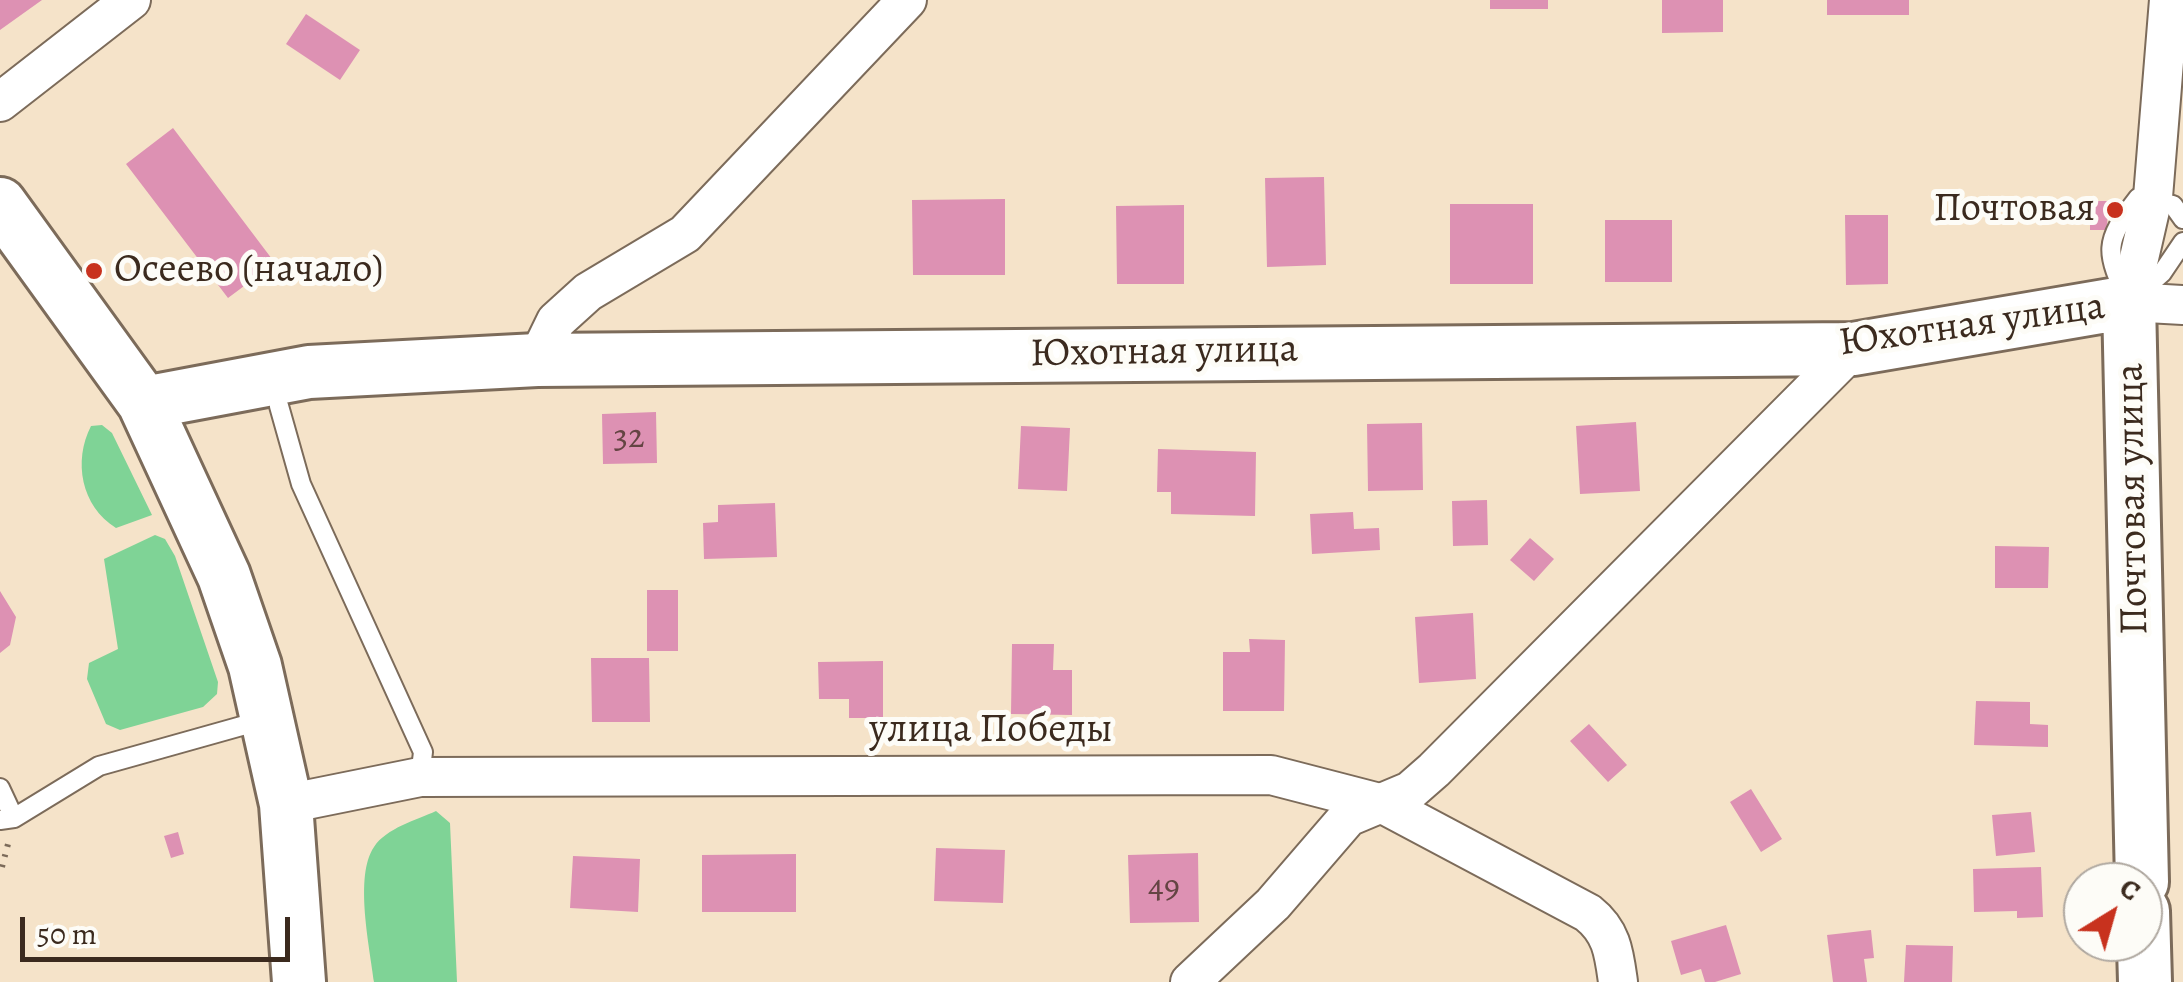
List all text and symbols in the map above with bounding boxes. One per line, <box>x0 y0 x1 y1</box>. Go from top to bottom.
place label: Почтовая <box>1933 186 2095 234</box>
marker: Почтовая <box>2104 199 2126 221</box>
place label: Осеево (начало) <box>114 247 383 295</box>
marker: Осеево (начало) <box>83 260 105 282</box>
street label: Юхотная улица <box>1836 284 2108 368</box>
street label: Юхотная улица <box>1030 327 1298 379</box>
street label: Почтовая улица <box>2108 363 2160 635</box>
house number: 32 <box>613 417 645 459</box>
street label: улица Победы <box>869 707 1113 755</box>
north arrow <box>2063 862 2163 962</box>
house number: 49 <box>1148 867 1180 909</box>
text: С <box>2112 869 2148 910</box>
scale bar <box>25 897 295 959</box>
text: 50 m <box>37 914 97 954</box>

